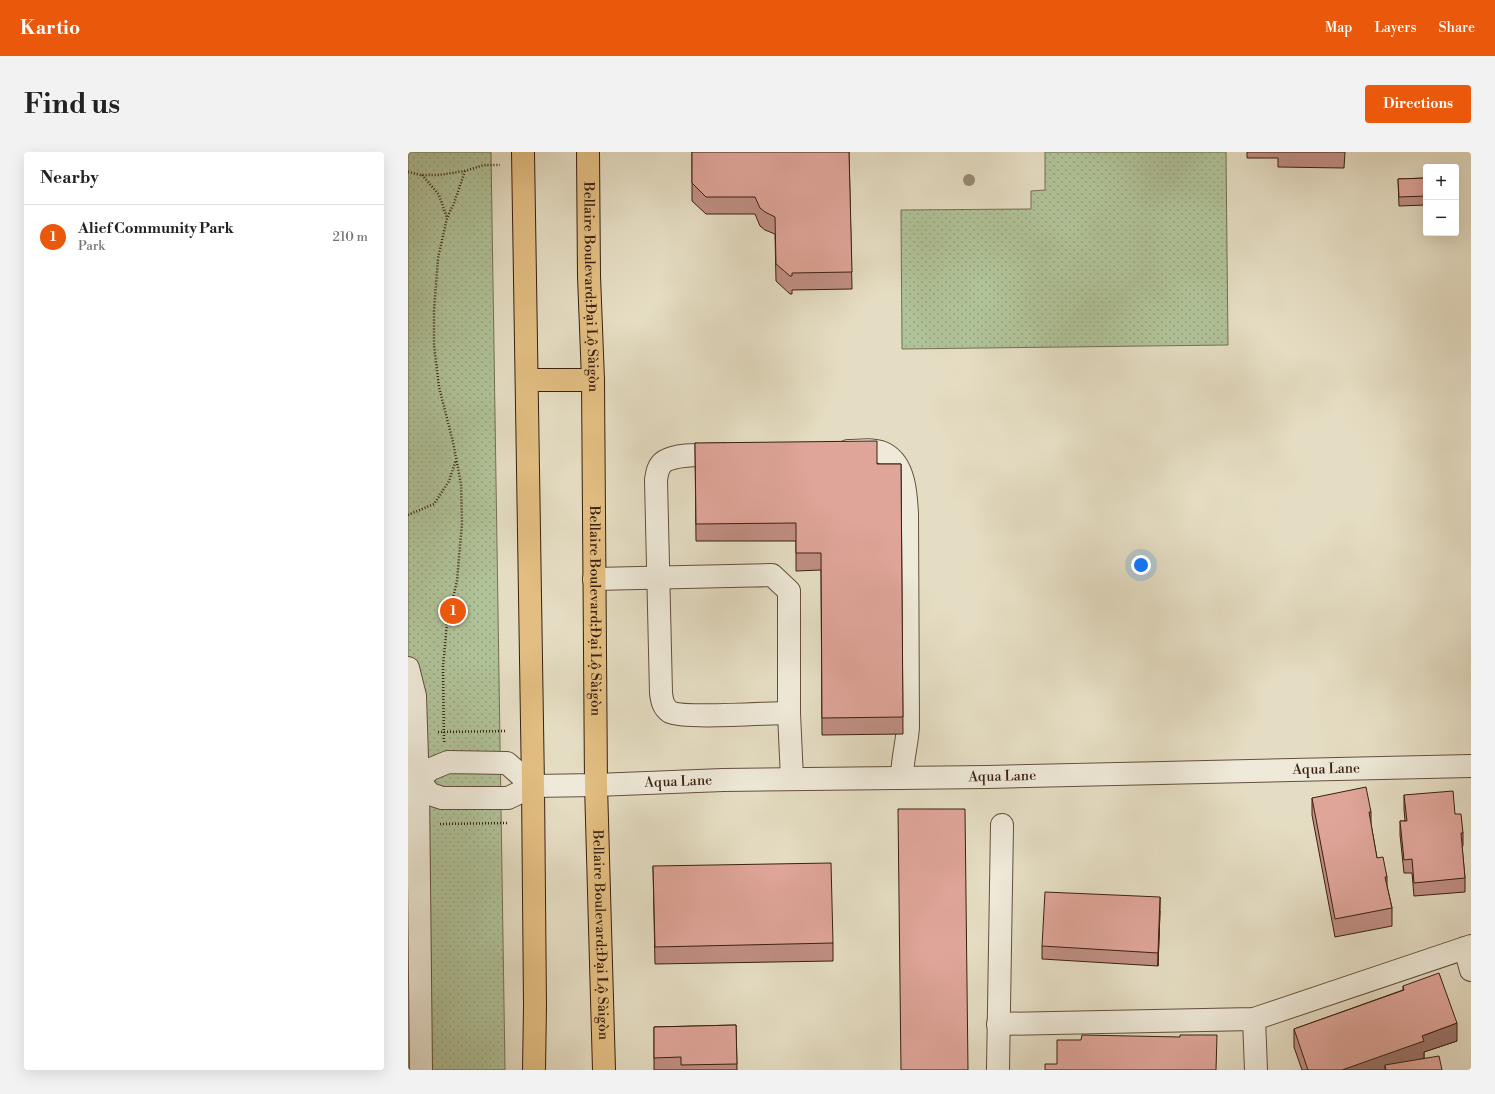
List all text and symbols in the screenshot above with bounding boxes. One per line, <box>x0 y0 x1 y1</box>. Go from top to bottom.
text: Kartio <box>20 16 80 40</box>
text: Map <box>1325 19 1352 37</box>
text: Layers <box>1374 19 1417 37</box>
text: Share <box>1439 19 1475 37</box>
button: Directions <box>1365 85 1471 123</box>
text: Find us <box>24 87 120 122</box>
map controls <box>1423 164 1459 236</box>
button: + <box>1423 164 1459 200</box>
text: Nearby <box>40 167 99 189</box>
street label: Bellaire Boulevard;Đại Lộ Sàigòn <box>579 181 602 393</box>
button: − <box>1423 200 1459 236</box>
text: Alief Community Park <box>78 219 234 238</box>
text: 1 <box>50 229 56 245</box>
text: 210 m <box>333 229 368 245</box>
text: Park <box>78 238 105 254</box>
street label: Bellaire Boulevard;Đại Lộ Sàigòn <box>585 505 604 717</box>
your location <box>1131 555 1151 575</box>
pin: 1 <box>440 596 466 626</box>
street label: Aqua Lane <box>1291 760 1360 779</box>
street label: Aqua Lane <box>967 767 1036 786</box>
street label: Aqua Lane <box>643 771 713 792</box>
street label: Bellaire Boulevard;Đại Lộ Sàigòn <box>588 828 612 1041</box>

